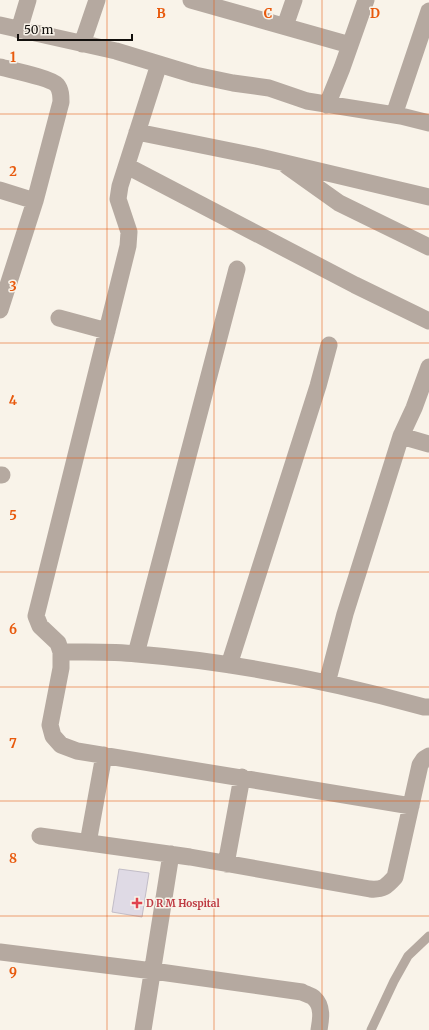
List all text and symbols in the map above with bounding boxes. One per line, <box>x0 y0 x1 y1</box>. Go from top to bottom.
text: B <box>156 5 166 22</box>
text: C <box>264 5 273 22</box>
text: D <box>370 5 380 22</box>
scale bar <box>18 16 132 42</box>
text: 50 m <box>24 22 53 37</box>
text: 1 <box>10 49 16 66</box>
text: 2 <box>9 163 17 180</box>
text: 3 <box>9 278 17 295</box>
text: 4 <box>9 392 18 409</box>
text: 5 <box>9 507 17 524</box>
text: 6 <box>9 621 17 638</box>
text: 7 <box>9 735 17 752</box>
text: 8 <box>9 850 17 867</box>
marker: D R M Hospital <box>131 897 143 909</box>
place label: D R M Hospital <box>146 897 220 910</box>
text: 9 <box>9 964 17 981</box>

